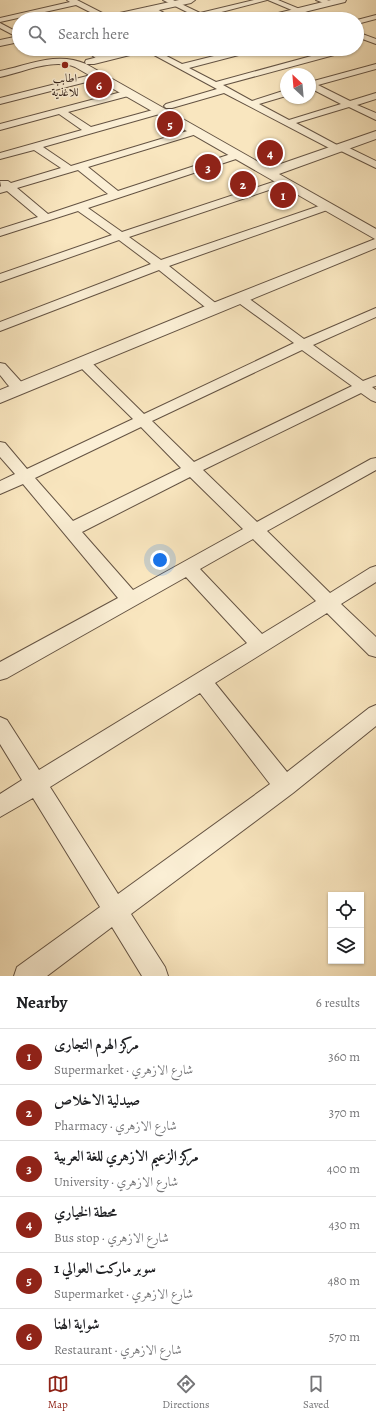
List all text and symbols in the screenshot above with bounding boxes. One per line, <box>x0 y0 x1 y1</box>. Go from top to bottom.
search box <box>12 12 364 56</box>
icon: search <box>26 23 48 45</box>
text: Search here <box>58 24 129 44</box>
marker: اطابب للاغذية <box>60 60 70 70</box>
north arrow <box>280 68 316 104</box>
place label: اطابب للاغذية <box>51 70 79 100</box>
pin: 6 <box>86 70 112 100</box>
pin: 5 <box>157 109 183 139</box>
pin: 4 <box>257 138 283 168</box>
pin: 3 <box>195 152 221 182</box>
pin: 2 <box>230 169 256 199</box>
pin: 1 <box>270 180 296 210</box>
your location <box>150 550 170 570</box>
map controls <box>328 892 364 964</box>
button: locate <box>328 892 364 928</box>
button: layers <box>328 928 364 964</box>
text: Nearby <box>16 991 67 1014</box>
text: 6 results <box>316 994 360 1011</box>
text: مركز الهرم التجارى <box>54 1034 139 1054</box>
text: 1 <box>27 1048 31 1065</box>
text: 360 m <box>328 1048 360 1065</box>
text: Supermarket · شارع الازهري <box>54 1061 193 1078</box>
text: صيدلية الاخلاص <box>54 1090 140 1110</box>
text: 2 <box>26 1104 32 1121</box>
text: 370 m <box>329 1104 360 1121</box>
text: Pharmacy · شارع الازهري <box>54 1117 177 1134</box>
text: مركز الزعيم الازهري للغة العربية <box>54 1146 199 1166</box>
text: 3 <box>26 1160 32 1177</box>
text: 400 m <box>327 1160 360 1177</box>
text: University · شارع الازهري <box>54 1173 178 1190</box>
text: محطة الخياري <box>54 1202 117 1222</box>
text: 4 <box>26 1216 32 1233</box>
text: 430 m <box>328 1216 360 1233</box>
text: Bus stop · شارع الازهري <box>54 1229 169 1246</box>
text: سوبر ماركت العوالي 1 <box>54 1258 156 1278</box>
text: 5 <box>26 1272 32 1289</box>
text: 480 m <box>327 1272 360 1289</box>
text: Supermarket · شارع الازهري <box>54 1285 193 1302</box>
text: شواية الهنا <box>54 1314 99 1334</box>
text: 6 <box>26 1328 32 1345</box>
text: 570 m <box>329 1328 360 1345</box>
text: Restaurant · شارع الازهري <box>54 1341 182 1358</box>
tab: Map <box>47 1373 69 1412</box>
tab: Directions <box>162 1373 210 1412</box>
tab: Saved <box>303 1373 329 1412</box>

